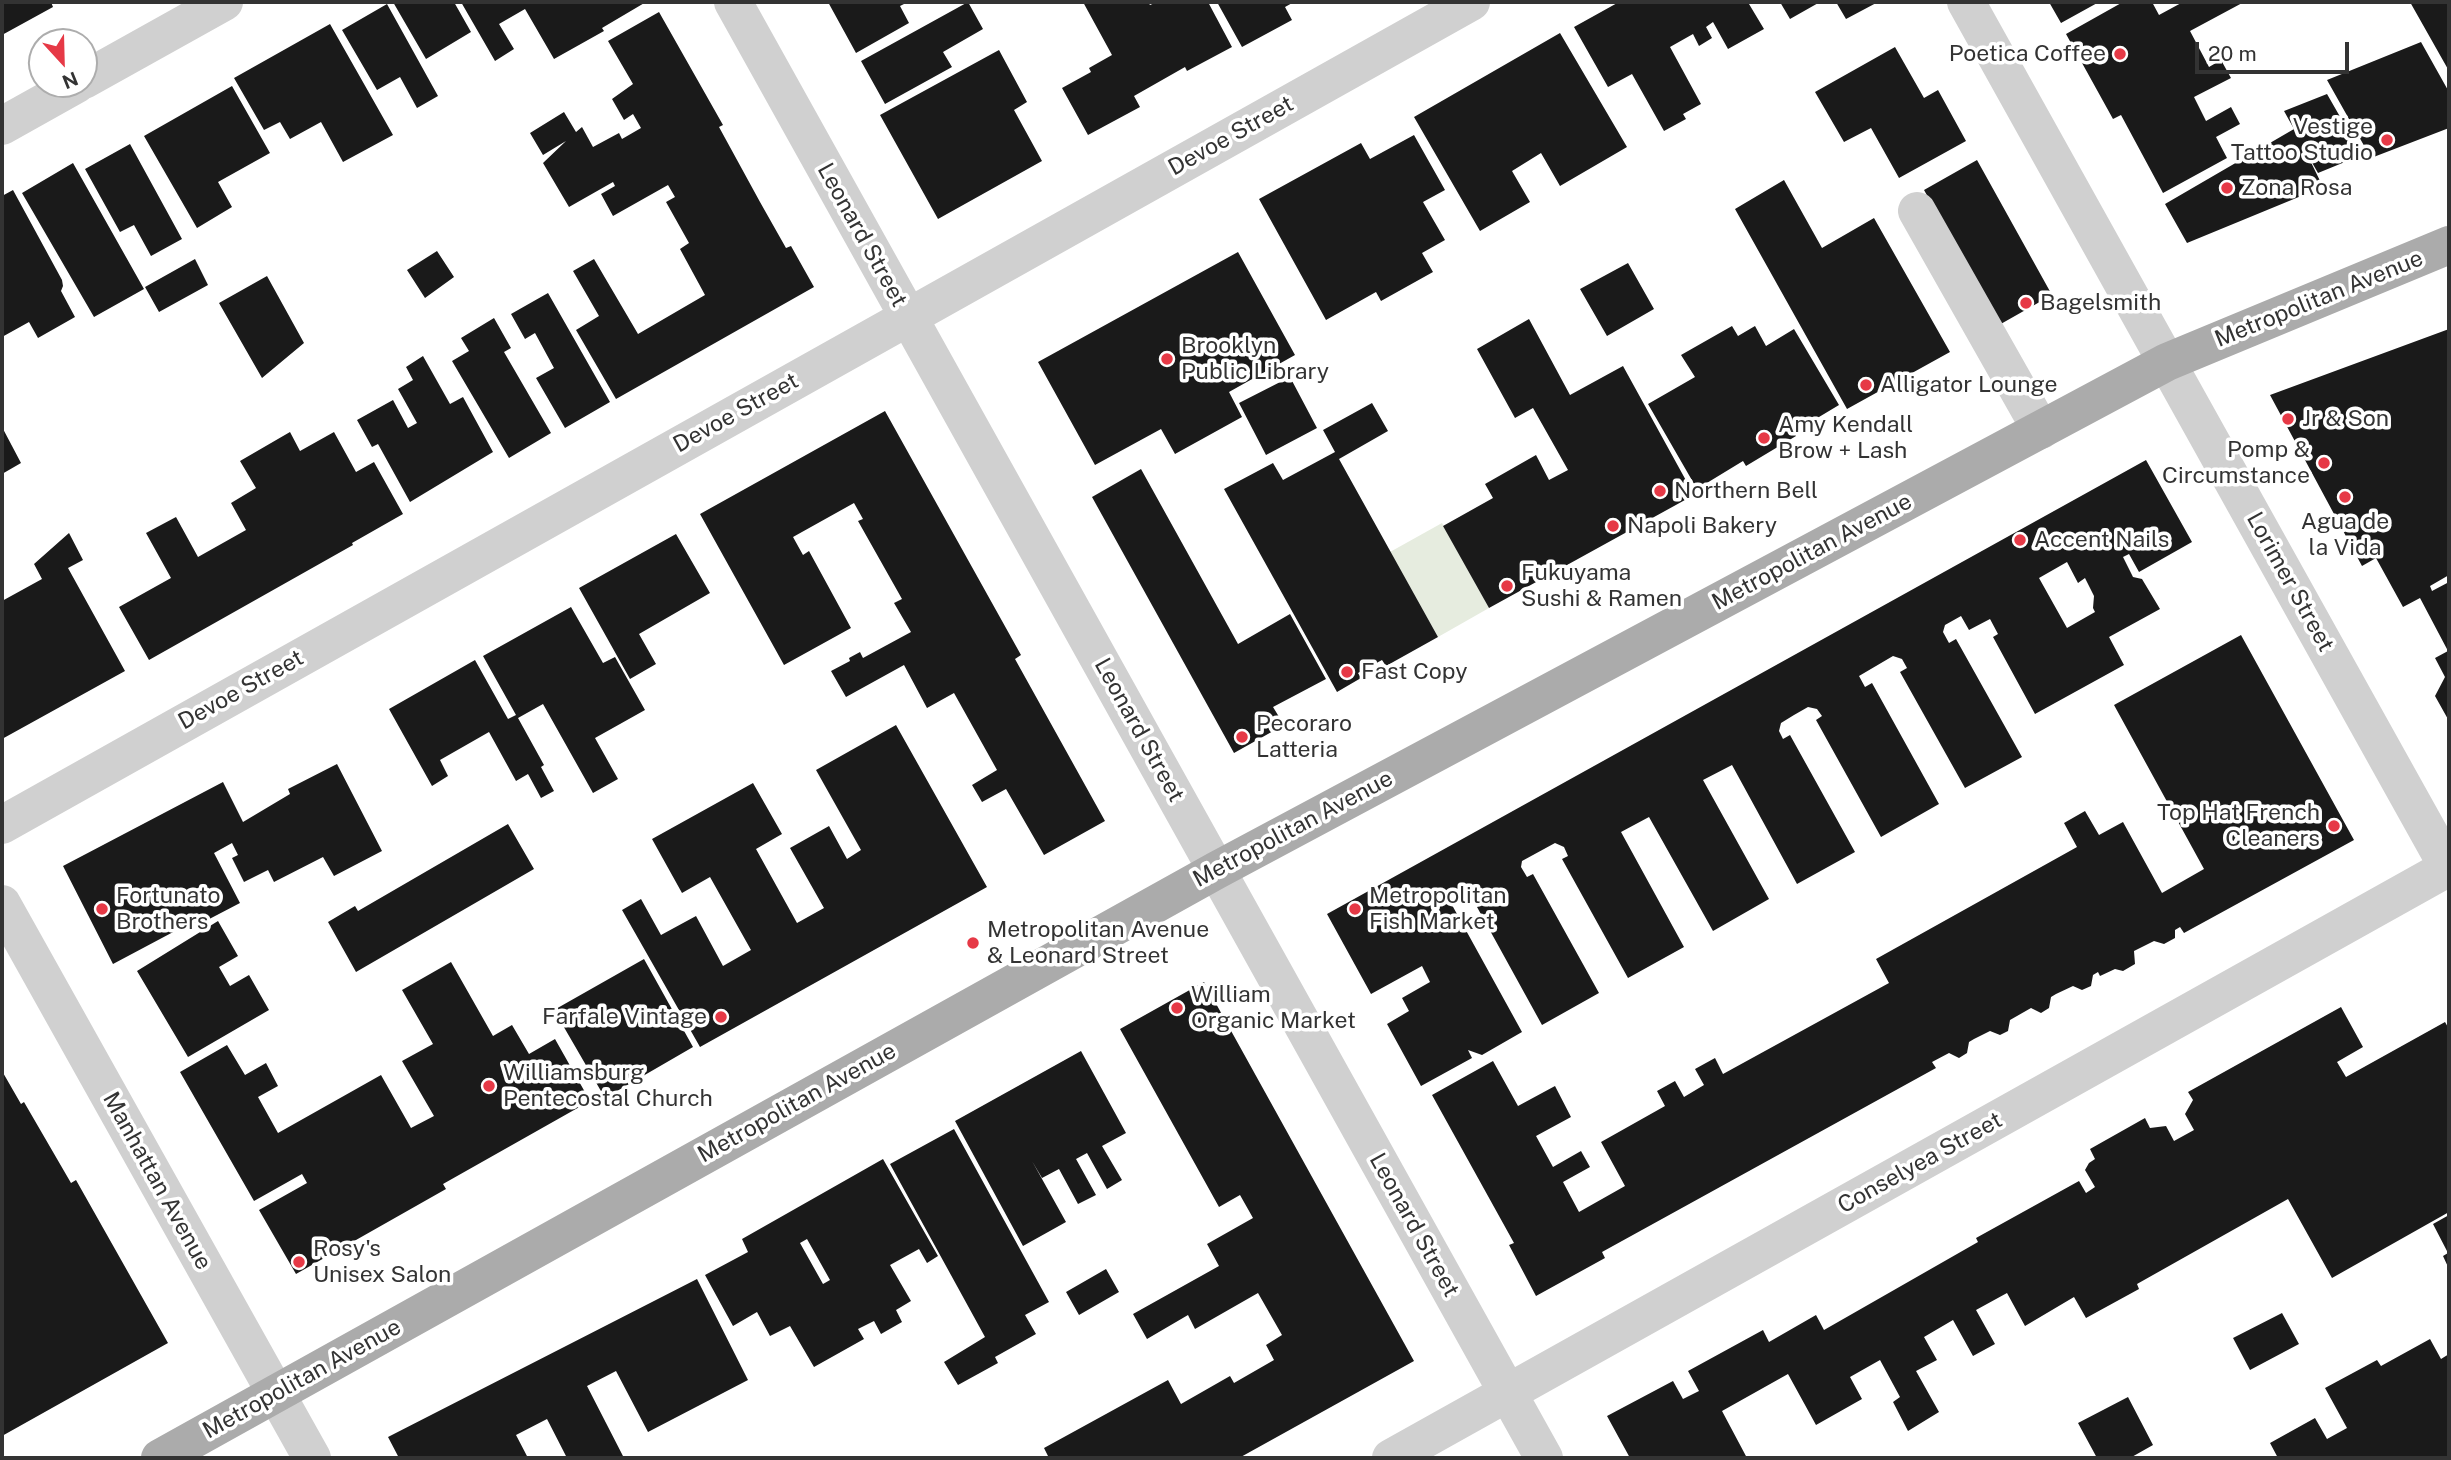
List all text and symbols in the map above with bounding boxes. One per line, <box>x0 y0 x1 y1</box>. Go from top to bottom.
north arrow <box>28 28 98 98</box>
scale bar <box>2199 28 2353 72</box>
place label: Poetica Coffee <box>1949 40 2106 68</box>
text: 20 m <box>2208 41 2257 66</box>
marker: Poetica Coffee <box>2112 46 2128 62</box>
text: N <box>59 68 81 94</box>
street label: Devoe Street <box>1164 90 1298 182</box>
place label: Vestige Tattoo Studio <box>2231 113 2373 167</box>
marker: Vestige Tattoo Studio <box>2379 132 2395 148</box>
street label: Leonard Street <box>811 158 913 312</box>
place label: Zona Rosa <box>2241 174 2352 202</box>
marker: Zona Rosa <box>2219 180 2235 196</box>
street label: Metropolitan Avenue <box>2211 245 2427 353</box>
place label: Bagelsmith <box>2040 289 2161 317</box>
marker: Bagelsmith <box>2018 295 2034 311</box>
place label: Brooklyn Public Library <box>1181 332 1329 386</box>
marker: Brooklyn Public Library <box>1159 351 1175 367</box>
street label: Devoe Street <box>669 367 803 459</box>
place label: Alligator Lounge <box>1880 371 2057 399</box>
marker: Alligator Lounge <box>1858 377 1874 393</box>
place label: Jr & Son <box>2302 405 2389 433</box>
place label: Amy Kendall Brow + Lash <box>1778 411 1913 465</box>
marker: Jr & Son <box>2280 411 2296 427</box>
marker: Amy Kendall Brow + Lash <box>1756 430 1772 446</box>
place label: Pomp & Circumstance <box>2162 436 2310 490</box>
marker: Pomp & Circumstance <box>2316 455 2332 471</box>
place label: Northern Bell <box>1674 477 1818 505</box>
marker: Northern Bell <box>1652 483 1668 499</box>
street label: Metropolitan Avenue <box>1707 488 1917 616</box>
marker: Agua de la Vida <box>2337 489 2353 505</box>
street label: Lorimer Street <box>2240 507 2340 657</box>
place label: Agua de la Vida <box>2301 508 2389 562</box>
place label: Napoli Bakery <box>1627 512 1777 540</box>
marker: Napoli Bakery <box>1605 518 1621 534</box>
place label: Accent Nails <box>2034 526 2169 554</box>
marker: Accent Nails <box>2012 532 2028 548</box>
place label: Fukuyama Sushi & Ramen <box>1521 559 1682 613</box>
marker: Fukuyama Sushi & Ramen <box>1499 578 1515 594</box>
street label: Devoe Street <box>174 644 308 736</box>
street label: Leonard Street <box>1088 653 1190 807</box>
place label: Fast Copy <box>1361 658 1468 686</box>
marker: Fast Copy <box>1339 664 1355 680</box>
place label: Pecoraro Latteria <box>1256 710 1352 764</box>
marker: Pecoraro Latteria <box>1234 729 1250 745</box>
street label: Metropolitan Avenue <box>1188 765 1398 893</box>
place label: Top Hat French Cleaners <box>2157 799 2320 853</box>
marker: Top Hat French Cleaners <box>2326 818 2342 834</box>
place label: Fortunato Brothers <box>116 882 220 936</box>
place label: Metropolitan Fish Market <box>1369 882 1507 936</box>
marker: Fortunato Brothers <box>94 901 110 917</box>
marker: Metropolitan Fish Market <box>1347 901 1363 917</box>
place label: Metropolitan Avenue & Leonard Street <box>987 916 1209 970</box>
marker: Metropolitan Avenue & Leonard Street <box>965 935 981 951</box>
place label: William Organic Market <box>1191 981 1356 1035</box>
marker: William Organic Market <box>1169 1000 1185 1016</box>
place label: Farfale Vintage <box>542 1003 707 1031</box>
marker: Farfale Vintage <box>713 1009 729 1025</box>
street label: Metropolitan Avenue <box>693 1037 901 1169</box>
place label: Williamsburg Pentecostal Church <box>503 1059 713 1113</box>
marker: Williamsburg Pentecostal Church <box>481 1078 497 1094</box>
street label: Manhattan Avenue <box>97 1087 217 1275</box>
street label: Conselyea Street <box>1833 1106 2007 1220</box>
street label: Leonard Street <box>1363 1148 1465 1302</box>
place label: Rosy's Unisex Salon <box>313 1235 451 1289</box>
marker: Rosy's Unisex Salon <box>291 1254 307 1270</box>
street label: Metropolitan Avenue <box>198 1313 406 1445</box>

